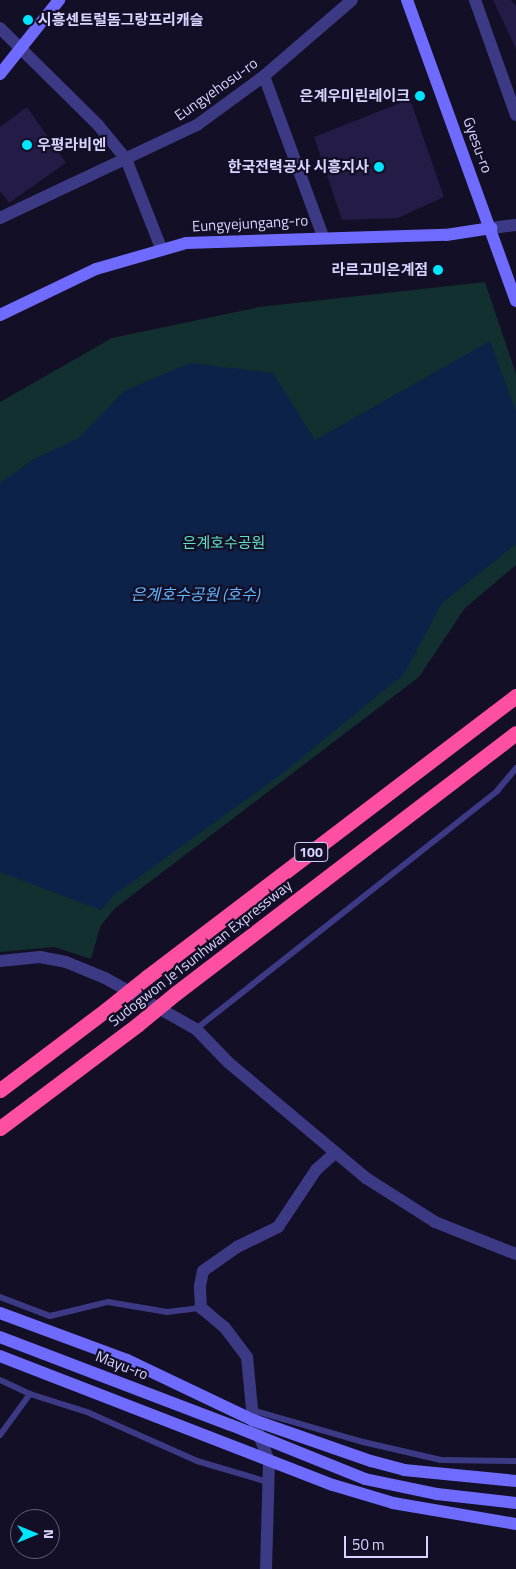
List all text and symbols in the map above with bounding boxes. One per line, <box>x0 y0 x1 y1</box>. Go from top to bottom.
place label: 시흥센트럴돔그랑프리캐슬 <box>38 11 204 29</box>
marker: 시흥센트럴돔그랑프리캐슬 <box>22 14 34 26</box>
street label: Eungyehosu-ro <box>171 54 261 124</box>
place label: 은계우미린레이크 <box>300 87 410 105</box>
marker: 은계우미린레이크 <box>414 90 426 102</box>
street label: Gyesu-ro <box>460 115 496 175</box>
place label: 우평라비엔 <box>37 136 106 154</box>
marker: 우평라비엔 <box>21 139 33 151</box>
place label: 한국전력공사 시흥지사 <box>228 158 369 176</box>
marker: 한국전력공사 시흥지사 <box>373 161 385 173</box>
street label: Eungyejungang-ro <box>191 211 309 235</box>
place label: 라르고미은계점 <box>331 261 428 279</box>
marker: 라르고미은계점 <box>432 264 444 276</box>
park label: 은계호수공원 <box>183 534 265 552</box>
water label: 은계호수공원 (호수) <box>131 584 259 604</box>
road number: 100 <box>294 840 328 864</box>
street label: Sudogwon Je1sunhwan Expressway <box>105 876 295 1030</box>
street label: Mayu-ro <box>93 1347 151 1383</box>
north arrow <box>10 1509 60 1559</box>
scale bar <box>346 1526 430 1558</box>
text: N <box>39 1529 60 1539</box>
text: 50 m <box>352 1533 385 1556</box>

